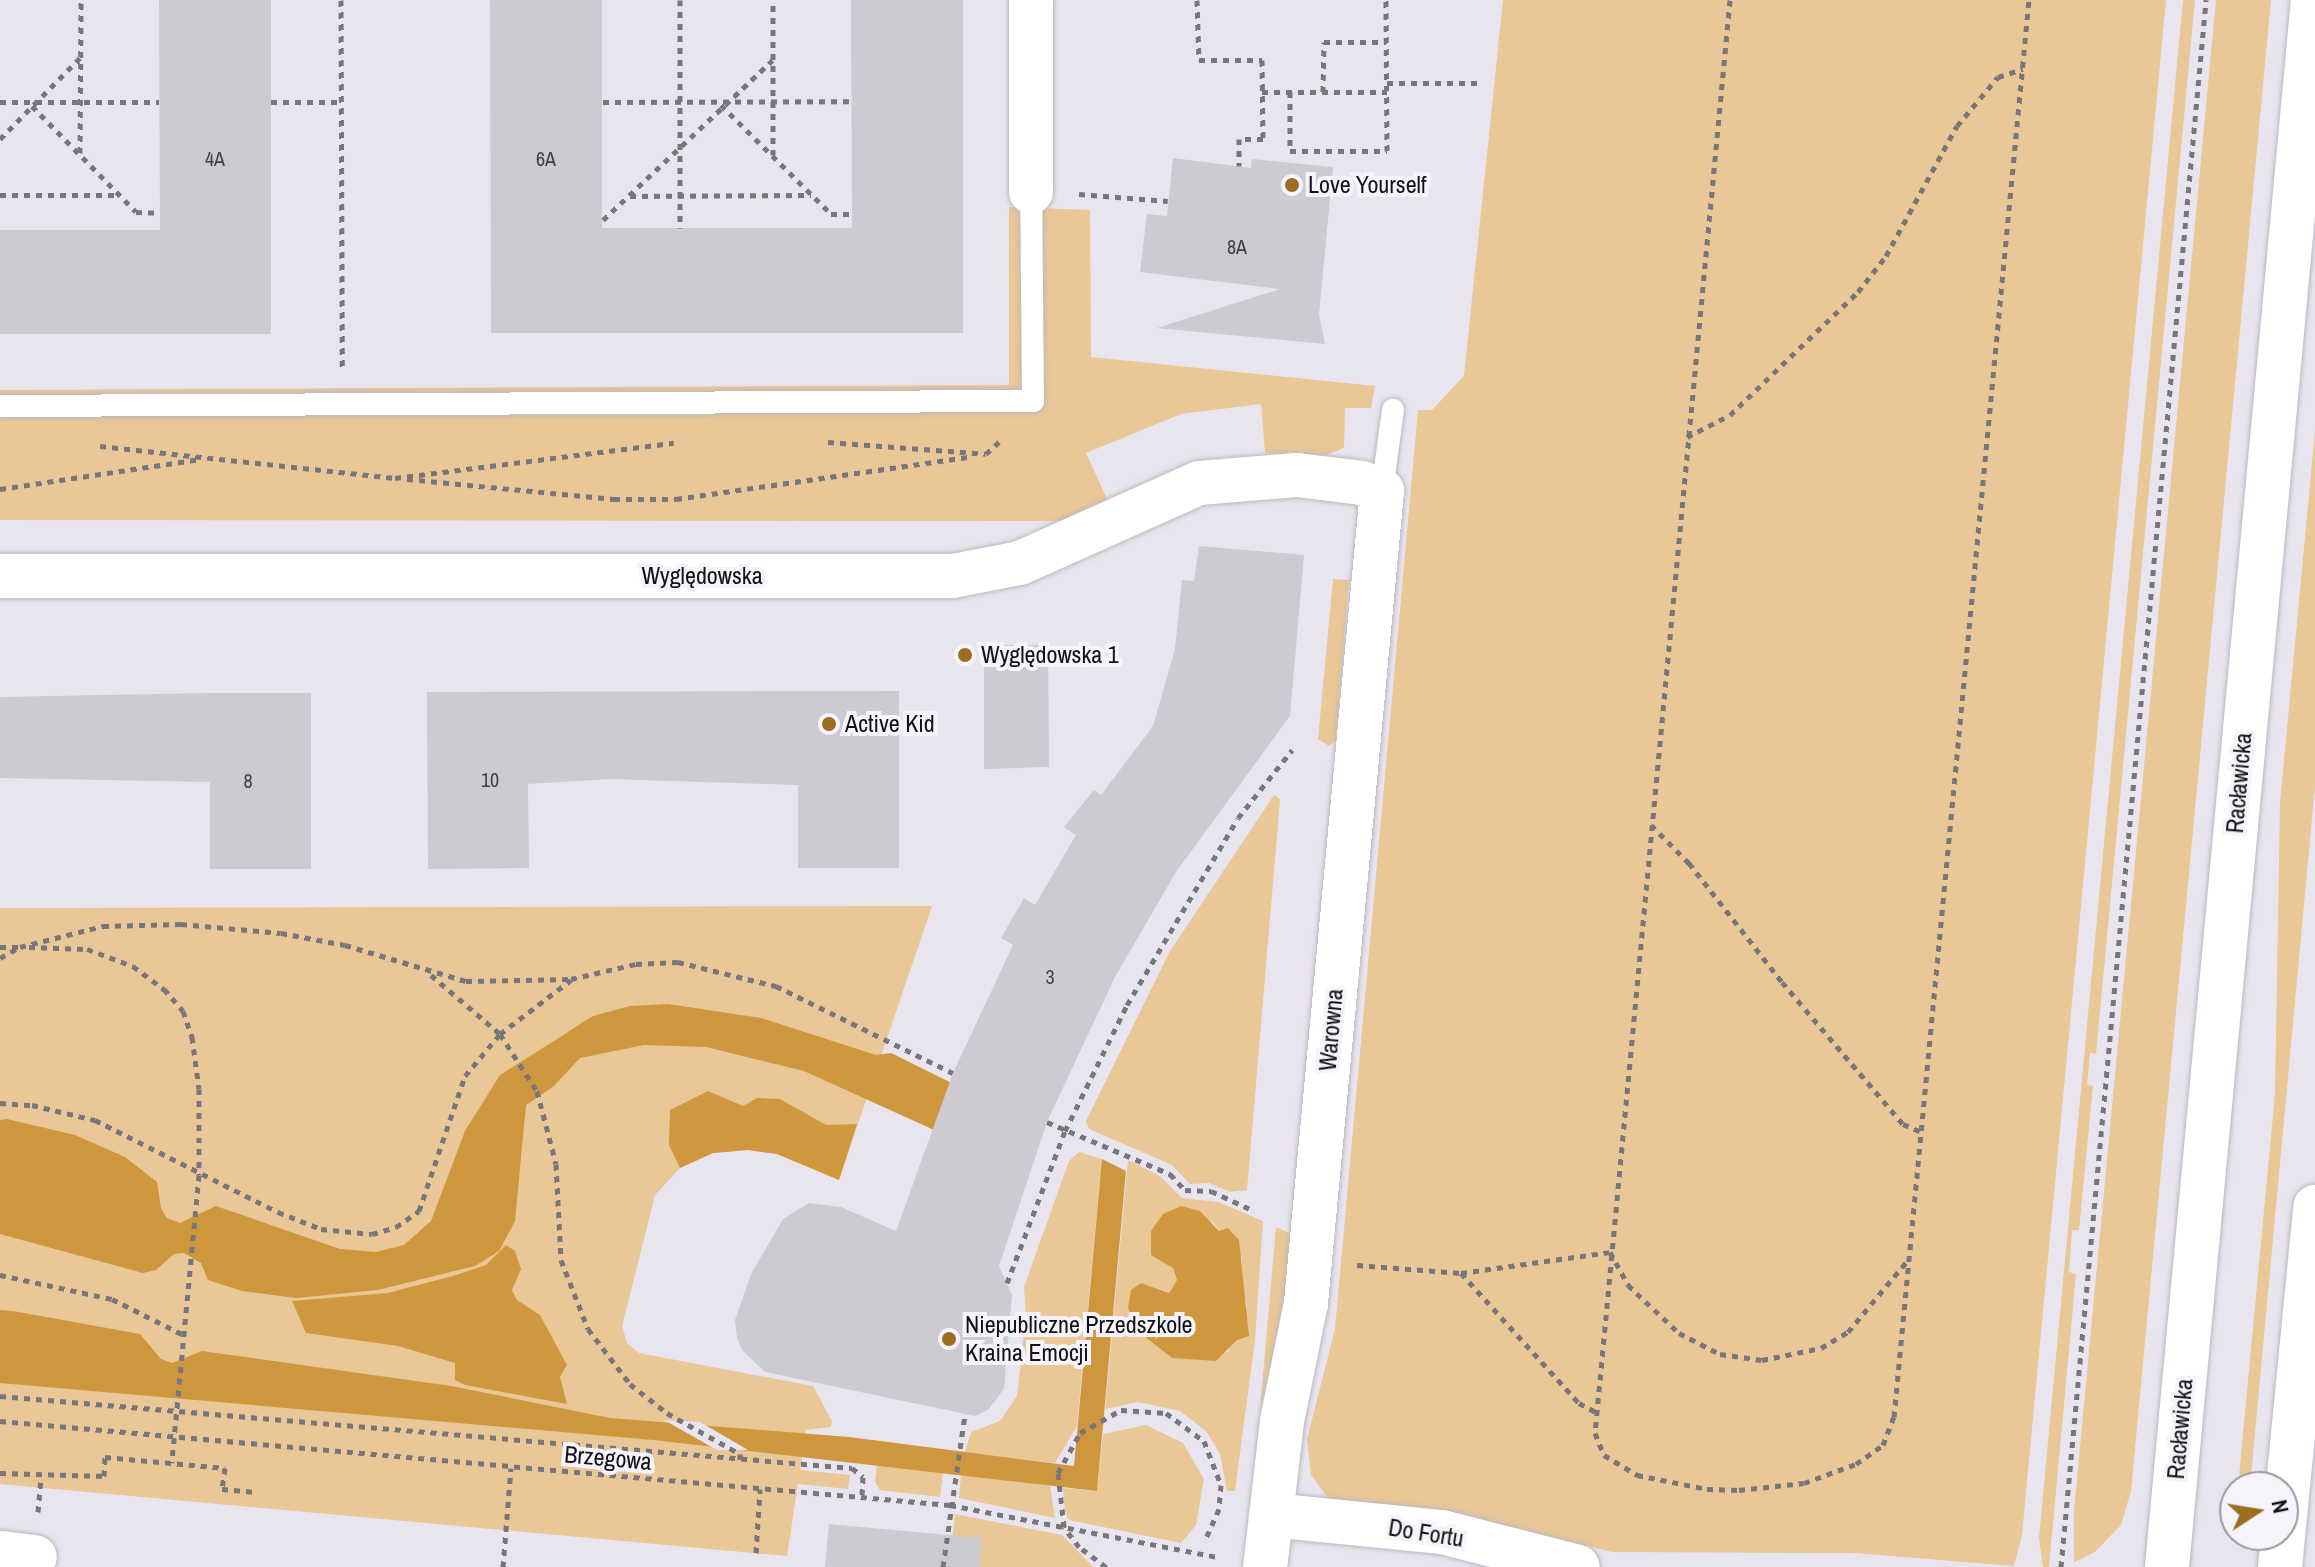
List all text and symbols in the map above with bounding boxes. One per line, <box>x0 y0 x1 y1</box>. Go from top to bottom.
house number: 4A <box>205 146 225 170</box>
house number: 6A <box>536 146 556 170</box>
place label: Love Yourself <box>1308 171 1427 199</box>
marker: Love Yourself <box>1283 176 1301 194</box>
house number: 8A <box>1227 234 1247 258</box>
street label: Wyględowska <box>641 562 763 590</box>
place label: Wyględowska 1 <box>981 641 1119 669</box>
marker: Wyględowska 1 <box>956 646 974 664</box>
place label: Active Kid <box>845 710 935 738</box>
marker: Active Kid <box>820 715 838 733</box>
street label: Racławicka <box>2220 732 2258 834</box>
house number: 10 <box>481 767 499 791</box>
house number: 8 <box>243 768 253 792</box>
house number: 3 <box>1045 964 1055 988</box>
street label: Warowna <box>1313 988 1349 1072</box>
place label: Niepubliczne Przedszkole Kraina Emocji <box>965 1311 1193 1367</box>
marker: Niepubliczne Przedszkole Kraina Emocji <box>940 1330 958 1348</box>
street label: Racławicka <box>2161 1378 2199 1480</box>
street label: Brzegowa <box>563 1440 653 1476</box>
north arrow <box>2219 1471 2299 1551</box>
text: N <box>2264 1497 2297 1516</box>
street label: Do Fortu <box>1386 1513 1466 1553</box>

